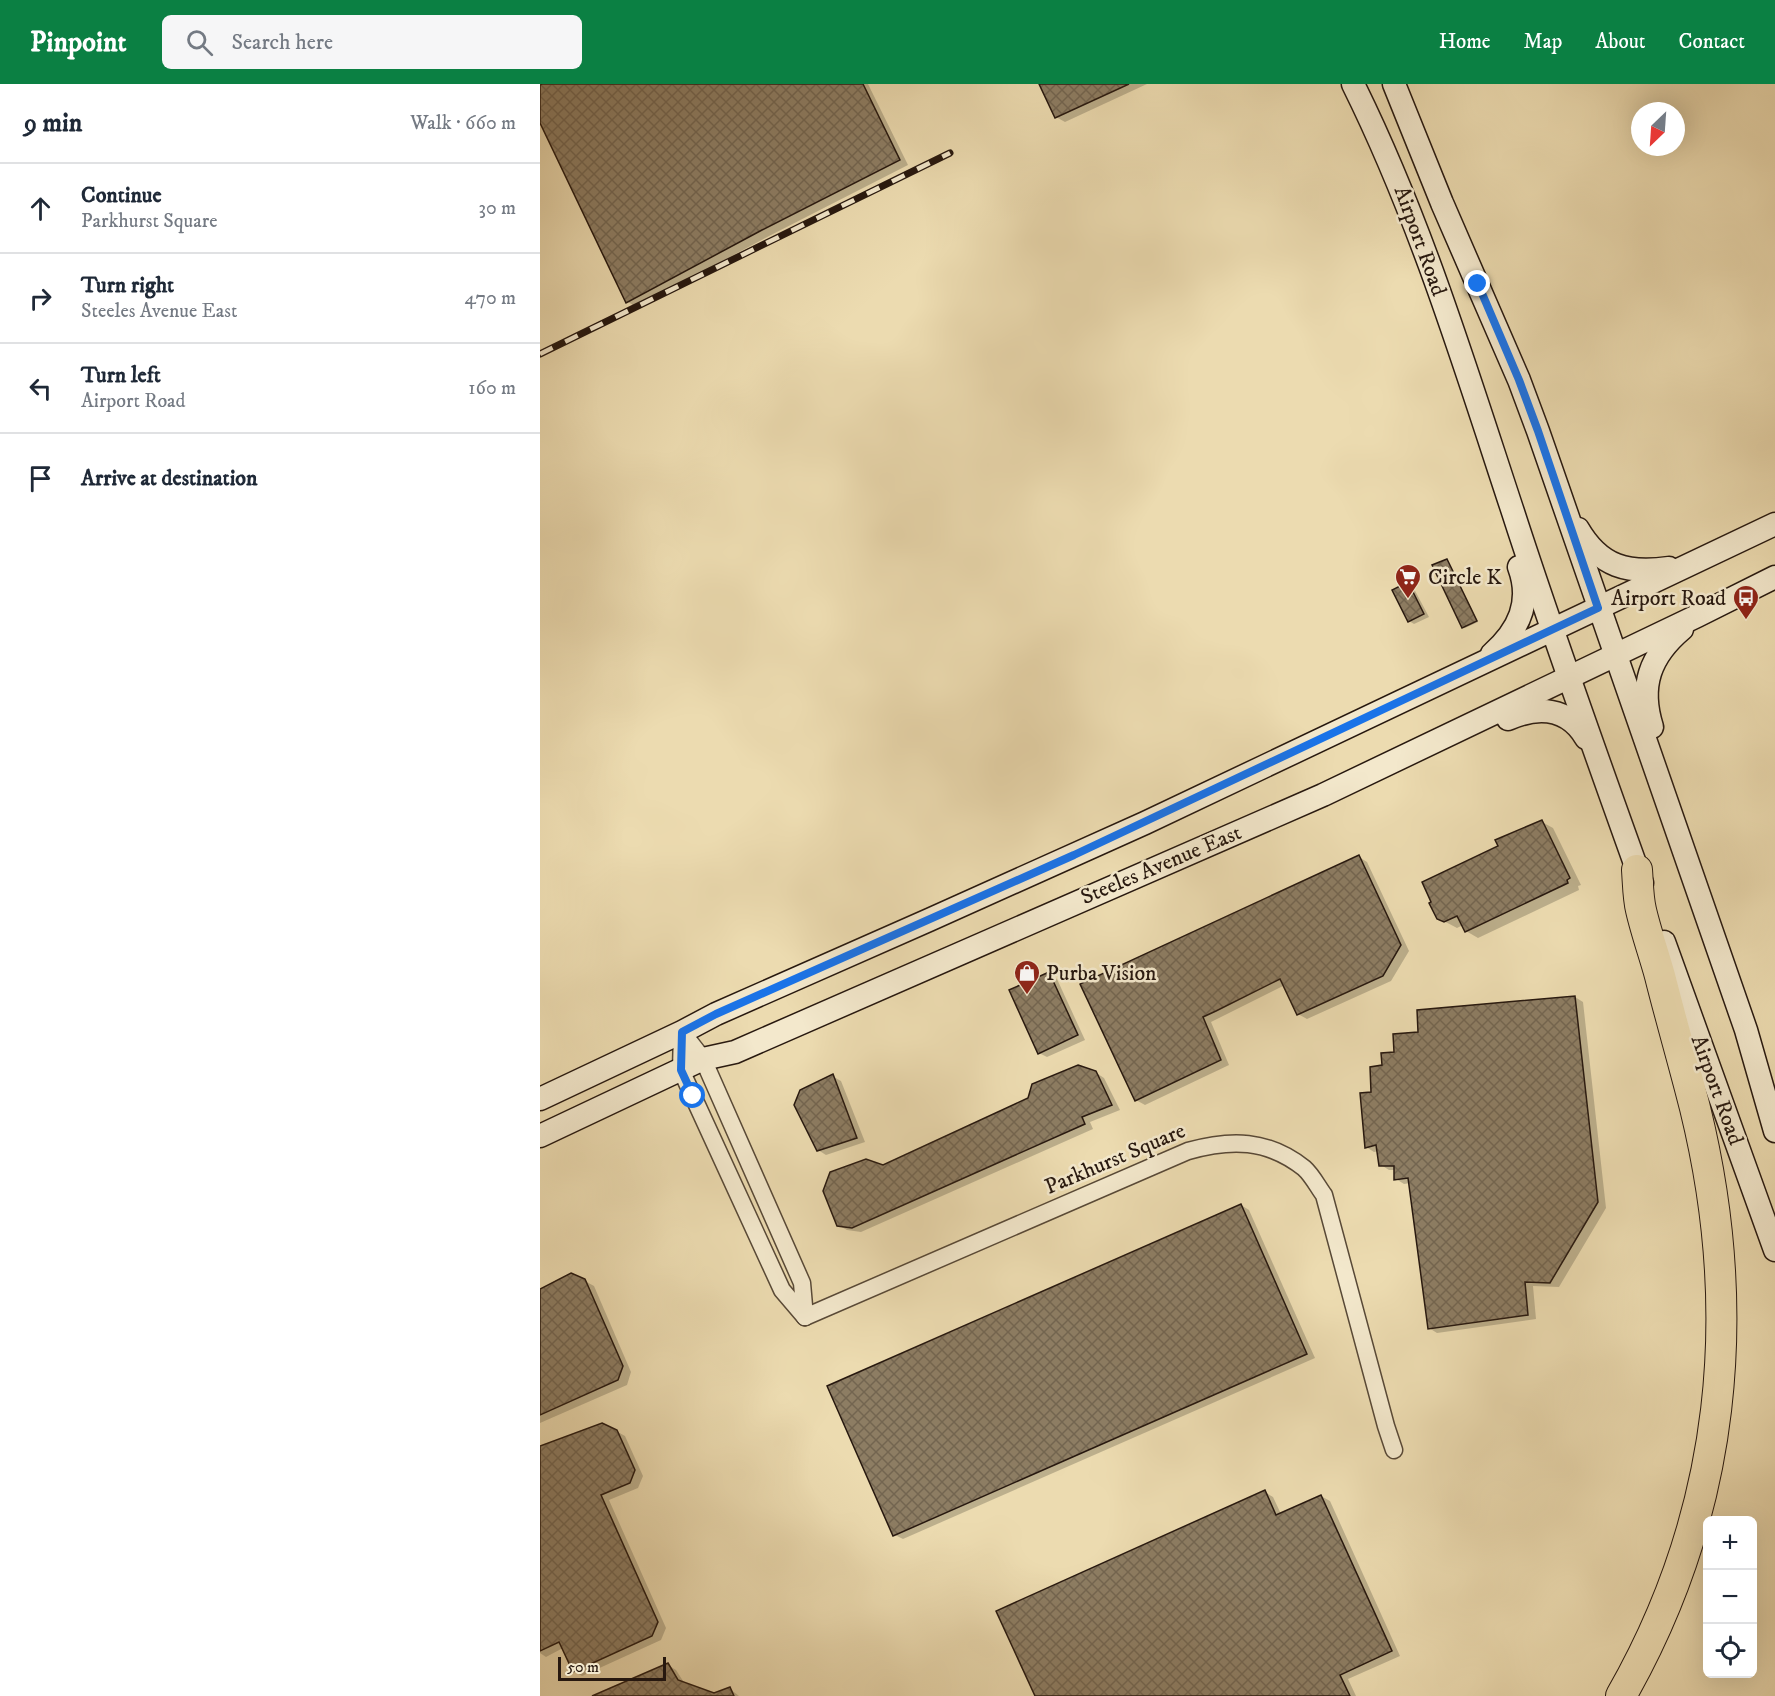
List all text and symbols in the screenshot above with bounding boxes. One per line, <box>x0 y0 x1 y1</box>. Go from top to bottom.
search box <box>162 15 582 69</box>
text: Pinpoint <box>30 25 126 60</box>
icon: search <box>183 26 216 59</box>
text: Search here <box>231 29 333 56</box>
text: Home <box>1439 29 1491 55</box>
text: Map <box>1524 29 1562 55</box>
text: About <box>1595 29 1646 55</box>
text: Contact <box>1679 29 1745 55</box>
north arrow <box>1631 102 1685 156</box>
text: 9 min <box>24 107 82 140</box>
text: Walk · 660 m <box>410 111 516 136</box>
text: Continue <box>81 182 162 209</box>
street label: Airport Road <box>1388 182 1452 300</box>
icon: ahead <box>24 192 57 225</box>
text: 30 m <box>478 196 516 221</box>
text: Parkhurst Square <box>81 209 217 234</box>
route end <box>1464 270 1490 296</box>
text: Turn right <box>81 272 174 299</box>
icon: right <box>24 282 57 315</box>
text: 470 m <box>465 286 516 311</box>
text: Steeles Avenue East <box>81 299 237 324</box>
text: Turn left <box>81 362 161 389</box>
icon: left <box>24 372 57 405</box>
text: 160 m <box>468 376 516 401</box>
text: Airport Road <box>81 389 186 414</box>
icon: arrive <box>24 462 57 495</box>
text: Arrive at destination <box>81 465 258 492</box>
supermarket icon: Circle K <box>1393 562 1423 600</box>
place label: Circle K <box>1428 564 1502 591</box>
bus stop icon: Airport Road <box>1731 583 1761 621</box>
place label: Airport Road <box>1611 585 1726 612</box>
street label: Steeles Avenue East <box>1077 819 1245 911</box>
shop icon: Purba Vision <box>1012 958 1042 996</box>
place label: Purba Vision <box>1046 960 1157 987</box>
street label: Airport Road <box>1685 1031 1749 1149</box>
route start <box>679 1082 705 1108</box>
street label: Parkhurst Square <box>1041 1117 1189 1201</box>
map controls <box>1703 1516 1757 1678</box>
button: + <box>1703 1516 1757 1570</box>
button: − <box>1703 1570 1757 1624</box>
button: locate <box>1703 1624 1757 1678</box>
scale bar <box>558 1654 666 1682</box>
text: 50 m <box>567 1657 599 1677</box>

